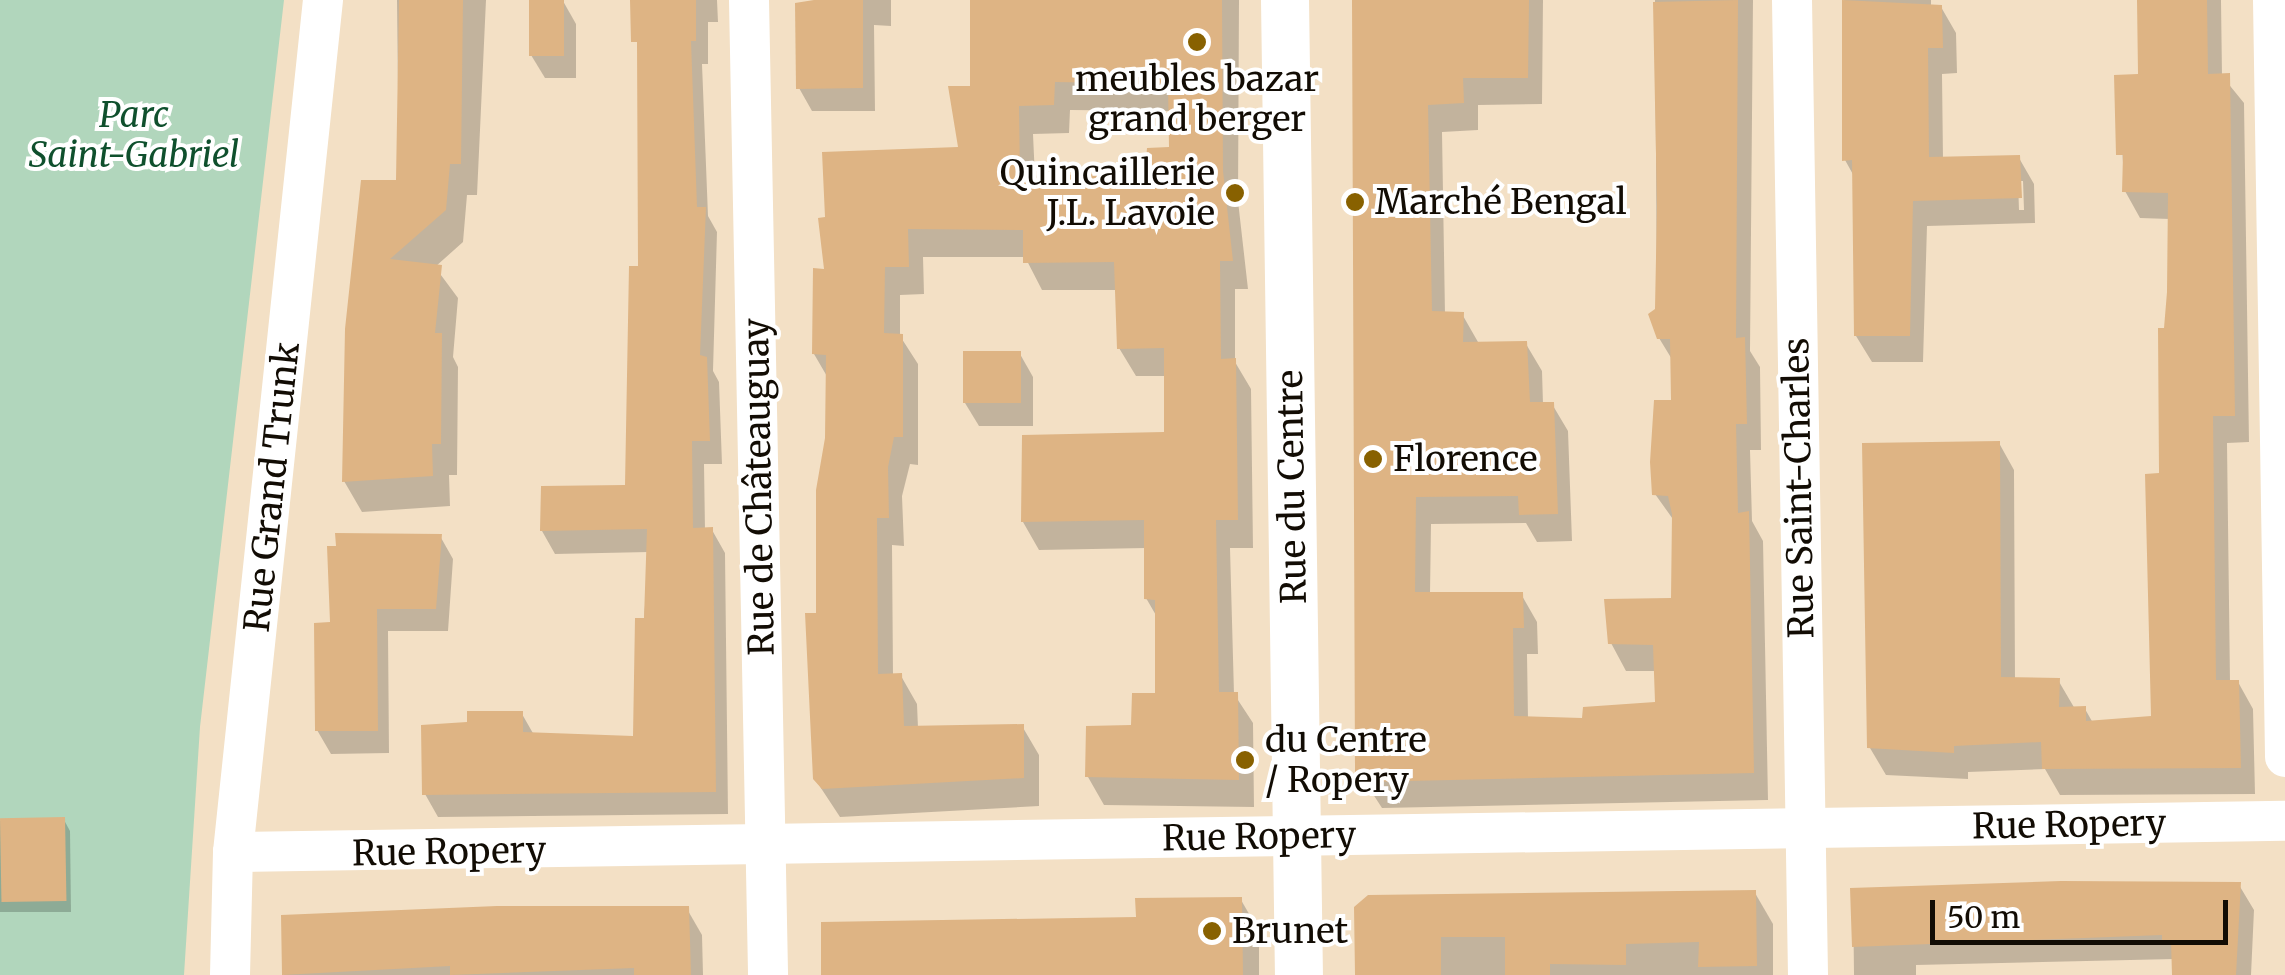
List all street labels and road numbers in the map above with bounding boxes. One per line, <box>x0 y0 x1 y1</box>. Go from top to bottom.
street label: Rue de Châteauguay <box>735 318 783 656</box>
street label: Rue Saint-Charles <box>1775 337 1823 639</box>
street label: Rue Grand Trunk <box>236 340 308 634</box>
street label: Rue du Centre <box>1269 370 1315 604</box>
street label: Rue Ropery <box>1972 802 2166 848</box>
street label: Rue Ropery <box>1162 814 1356 860</box>
street label: Rue Ropery <box>352 829 546 875</box>

